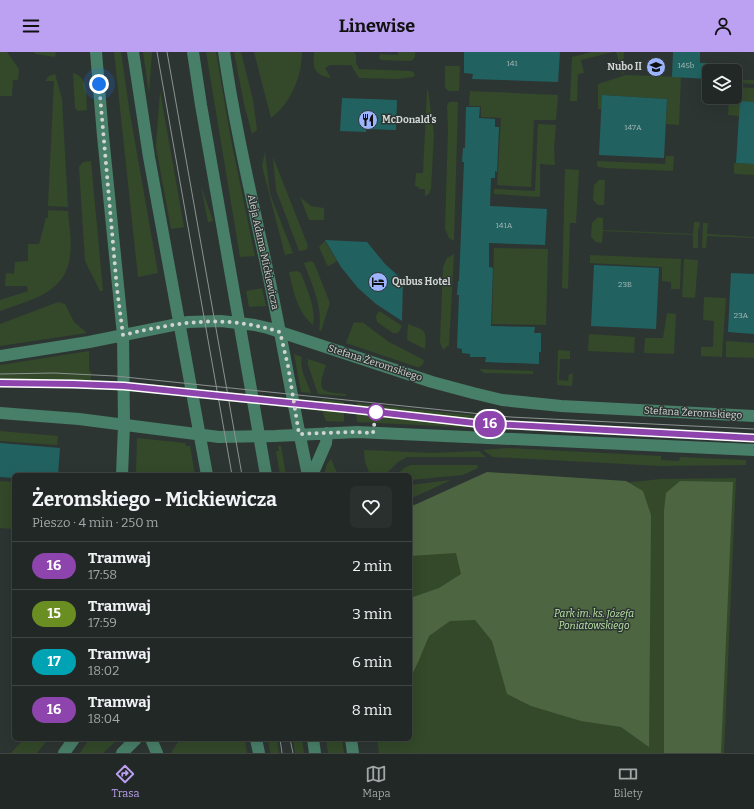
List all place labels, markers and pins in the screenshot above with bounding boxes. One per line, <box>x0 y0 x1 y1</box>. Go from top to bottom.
school or university icon: Nubo II <box>645 56 667 78</box>
place label: Nubo II <box>607 61 642 73</box>
restaurant icon: McDonald's <box>357 109 379 131</box>
place label: McDonald's <box>382 114 437 126</box>
hotel icon: Qubus Hotel <box>367 271 389 293</box>
place label: Qubus Hotel <box>392 276 451 288</box>
unlabelled marker <box>367 403 385 421</box>

